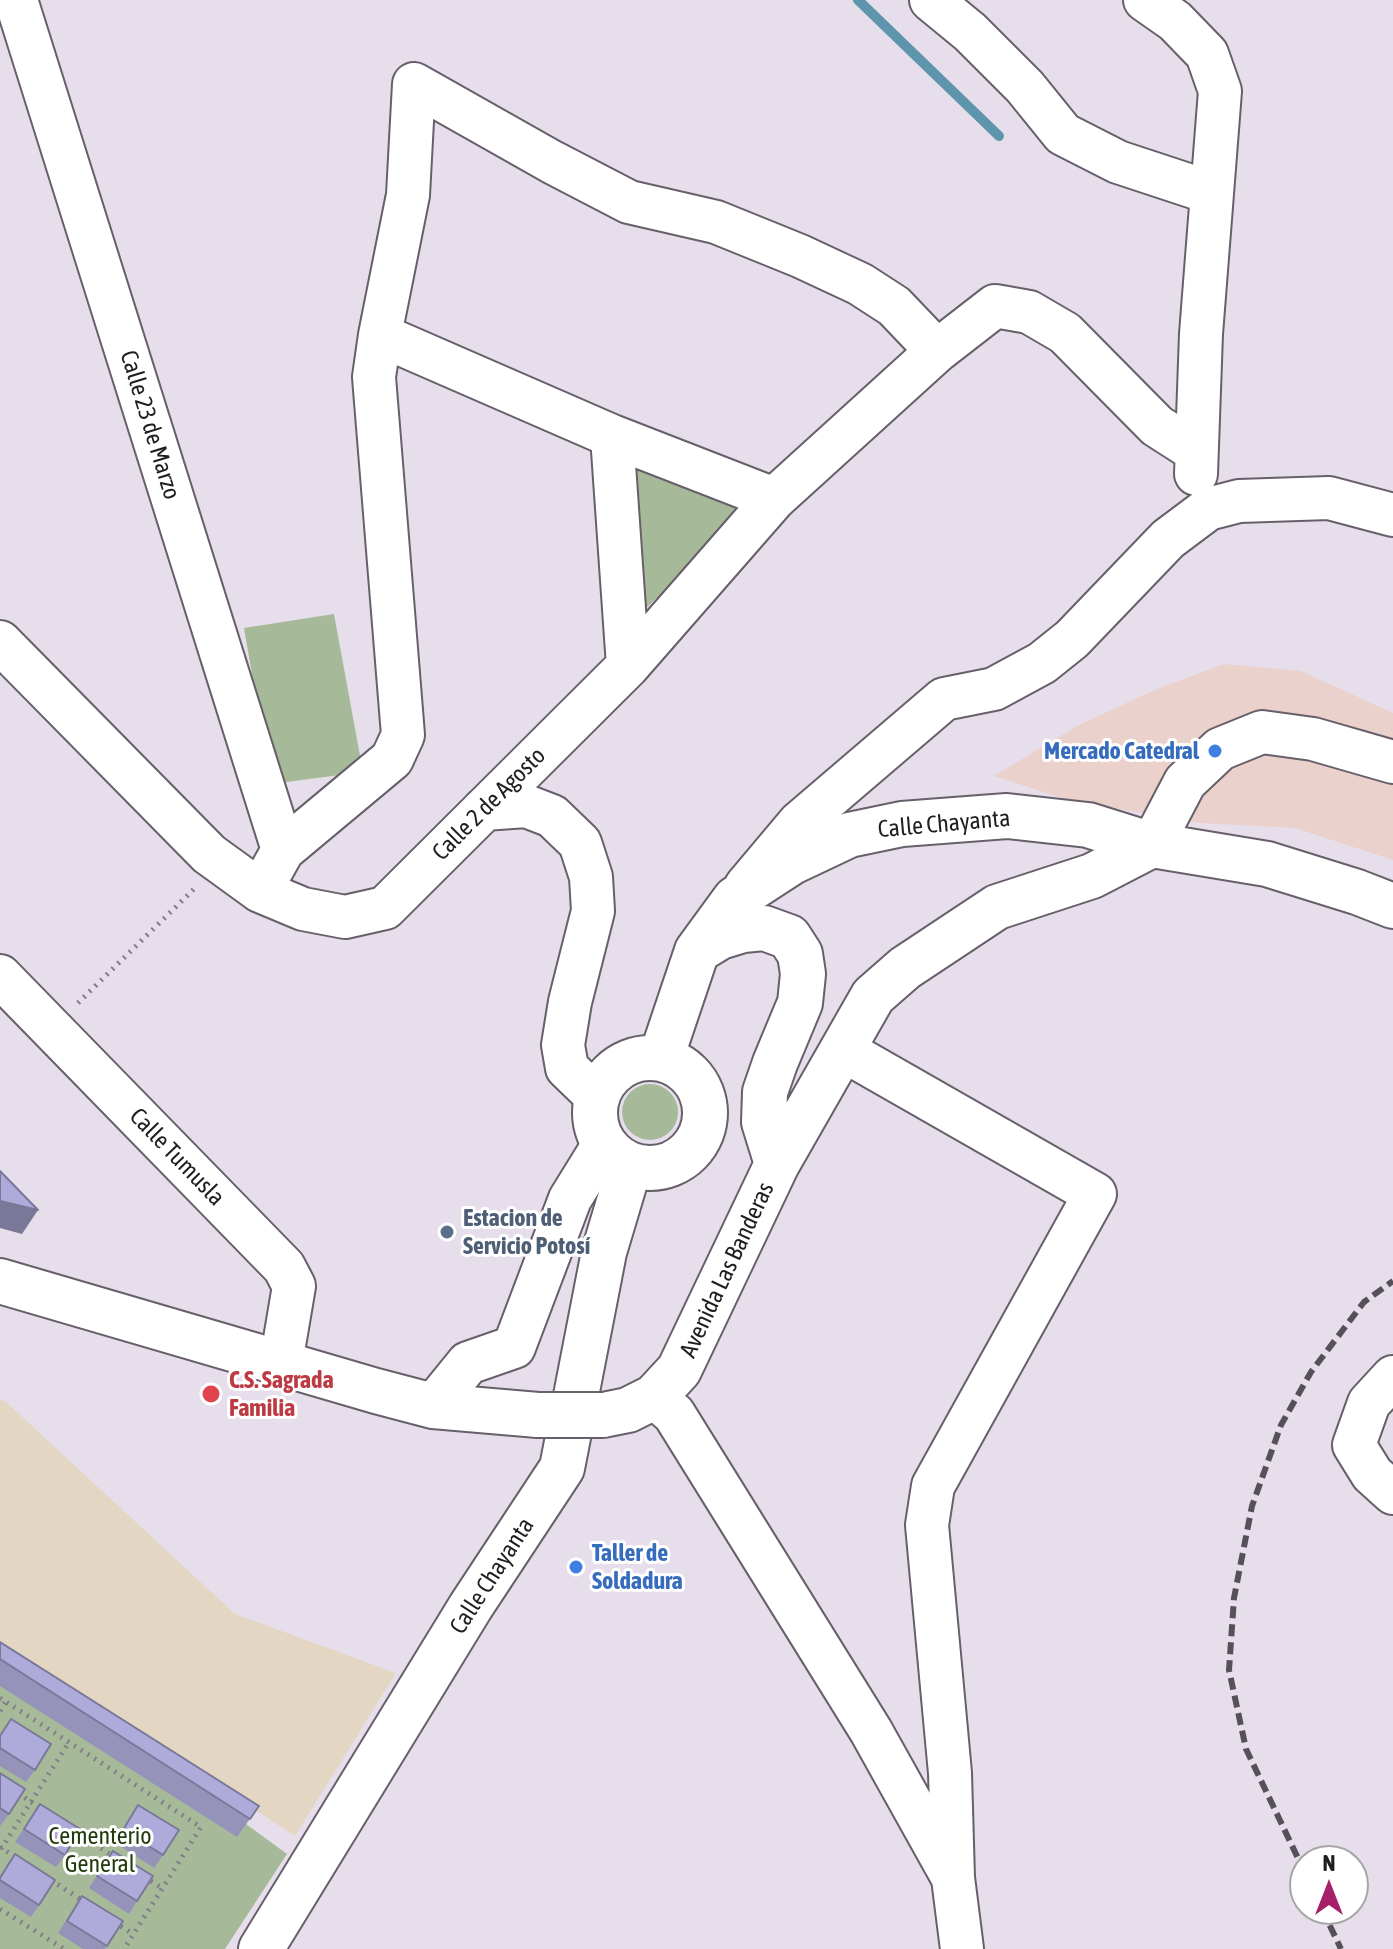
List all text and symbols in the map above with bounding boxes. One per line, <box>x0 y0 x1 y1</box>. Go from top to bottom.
street label: Calle 23 de Marzo <box>114 347 186 503</box>
place label: Mercado Catedral <box>1044 737 1199 765</box>
street label: Calle 2 de Agosto <box>426 741 552 867</box>
marker: Mercado Catedral <box>1206 742 1224 760</box>
street label: Calle Chayanta <box>877 804 1011 844</box>
street label: Calle Tumusla <box>123 1102 231 1212</box>
street label: Avenida Las Banderas <box>674 1178 780 1362</box>
place label: Estacion de Servicio Potosí <box>463 1204 590 1260</box>
marker: Estacion de Servicio Potosí <box>438 1223 456 1241</box>
place label: C.S. Sagrada Familia <box>229 1366 334 1422</box>
marker: C.S. Sagrada Familia <box>200 1383 222 1405</box>
street label: Calle Chayanta <box>444 1512 540 1640</box>
place label: Taller de Soldadura <box>592 1539 683 1595</box>
marker: Taller de Soldadura <box>567 1558 585 1576</box>
park label: Cementerio General <box>49 1822 151 1878</box>
north arrow <box>1289 1845 1369 1925</box>
text: N <box>1323 1850 1335 1876</box>

